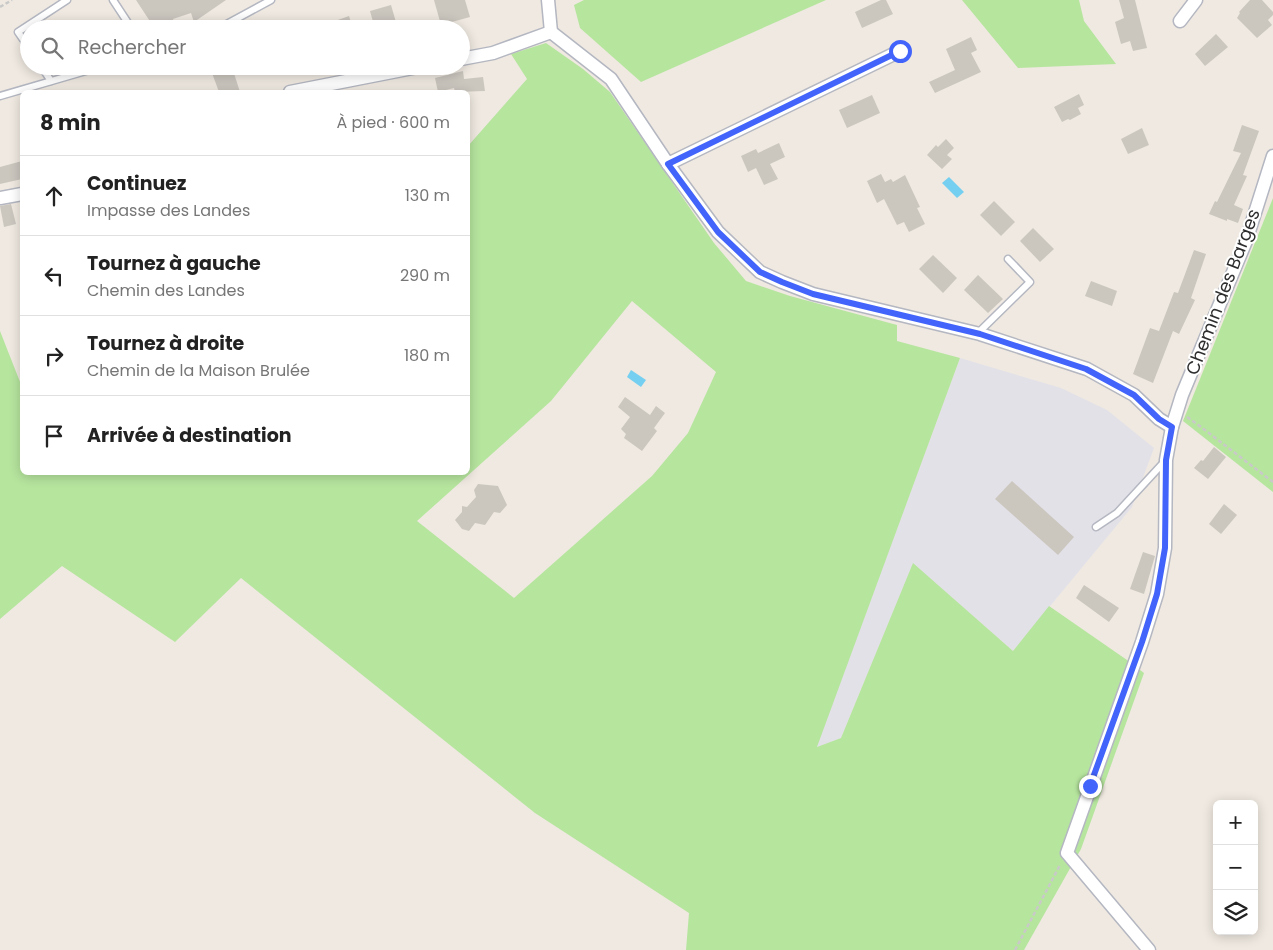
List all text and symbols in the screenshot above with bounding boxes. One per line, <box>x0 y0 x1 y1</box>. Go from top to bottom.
search box <box>20 20 470 75</box>
icon: search <box>38 34 66 62</box>
text: Rechercher <box>78 34 186 61</box>
route start <box>889 40 912 63</box>
text: 8 min <box>40 108 101 137</box>
text: À pied · 600 m <box>337 111 450 134</box>
text: Continuez <box>87 170 186 197</box>
icon: ahead <box>40 182 68 210</box>
text: 130 m <box>405 184 450 207</box>
text: Impasse des Landes <box>87 199 250 222</box>
street label: Chemin des Barges <box>1179 205 1266 378</box>
text: Tournez à gauche <box>87 250 261 277</box>
icon: left <box>40 262 68 290</box>
text: 290 m <box>400 264 450 287</box>
text: Chemin des Landes <box>87 279 245 302</box>
text: Tournez à droite <box>87 330 244 357</box>
icon: right <box>40 342 68 370</box>
text: 180 m <box>404 344 450 367</box>
text: Chemin de la Maison Brulée <box>87 359 310 382</box>
icon: arrive <box>40 422 68 450</box>
text: Arrivée à destination <box>87 422 292 449</box>
route end <box>1079 775 1102 798</box>
map controls <box>1213 800 1258 935</box>
button: + <box>1213 800 1258 845</box>
button: − <box>1213 845 1258 890</box>
button: layers <box>1213 890 1258 935</box>

